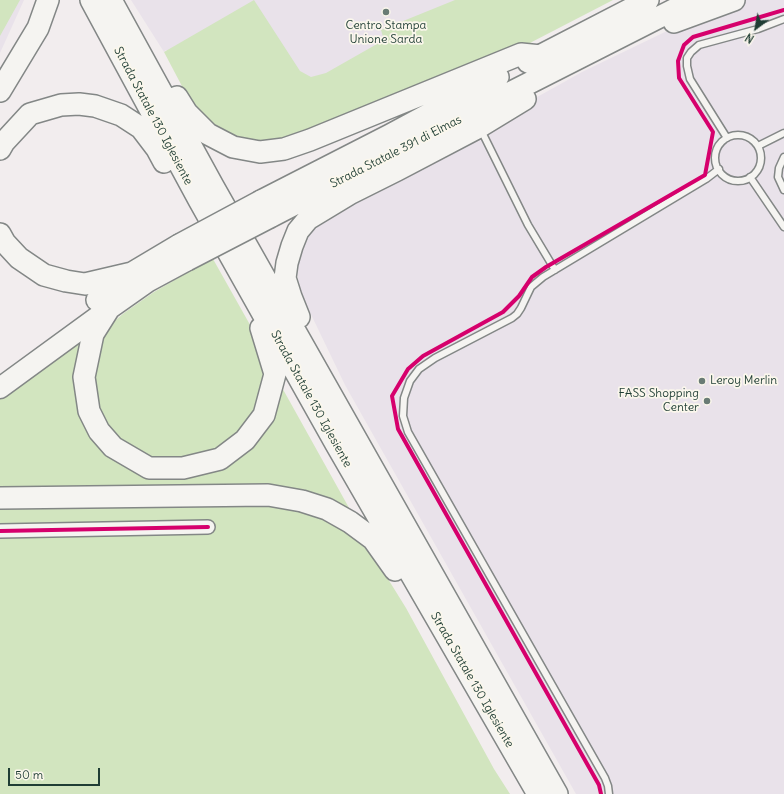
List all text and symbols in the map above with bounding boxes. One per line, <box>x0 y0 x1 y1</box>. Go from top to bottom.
marker: Centro Stampa Unione Sarda <box>381 7 391 17</box>
north arrow <box>736 8 776 48</box>
place label: Centro Stampa Unione Sarda <box>346 19 426 47</box>
text: N <box>743 30 757 46</box>
street label: Strada Statale 130 Iglesiente <box>110 45 196 187</box>
street label: Strada Statale 391 di Elmas <box>328 113 464 191</box>
street label: Strada Statale 130 Iglesiente <box>267 328 355 470</box>
place label: Leroy Merlin <box>710 374 777 388</box>
marker: Leroy Merlin <box>697 376 707 386</box>
place label: FASS Shopping Center <box>618 387 699 415</box>
marker: FASS Shopping Center <box>702 396 712 406</box>
street label: Strada Statale 130 Iglesiente <box>427 610 517 750</box>
scale bar <box>10 760 102 786</box>
text: 50 m <box>15 767 43 782</box>

